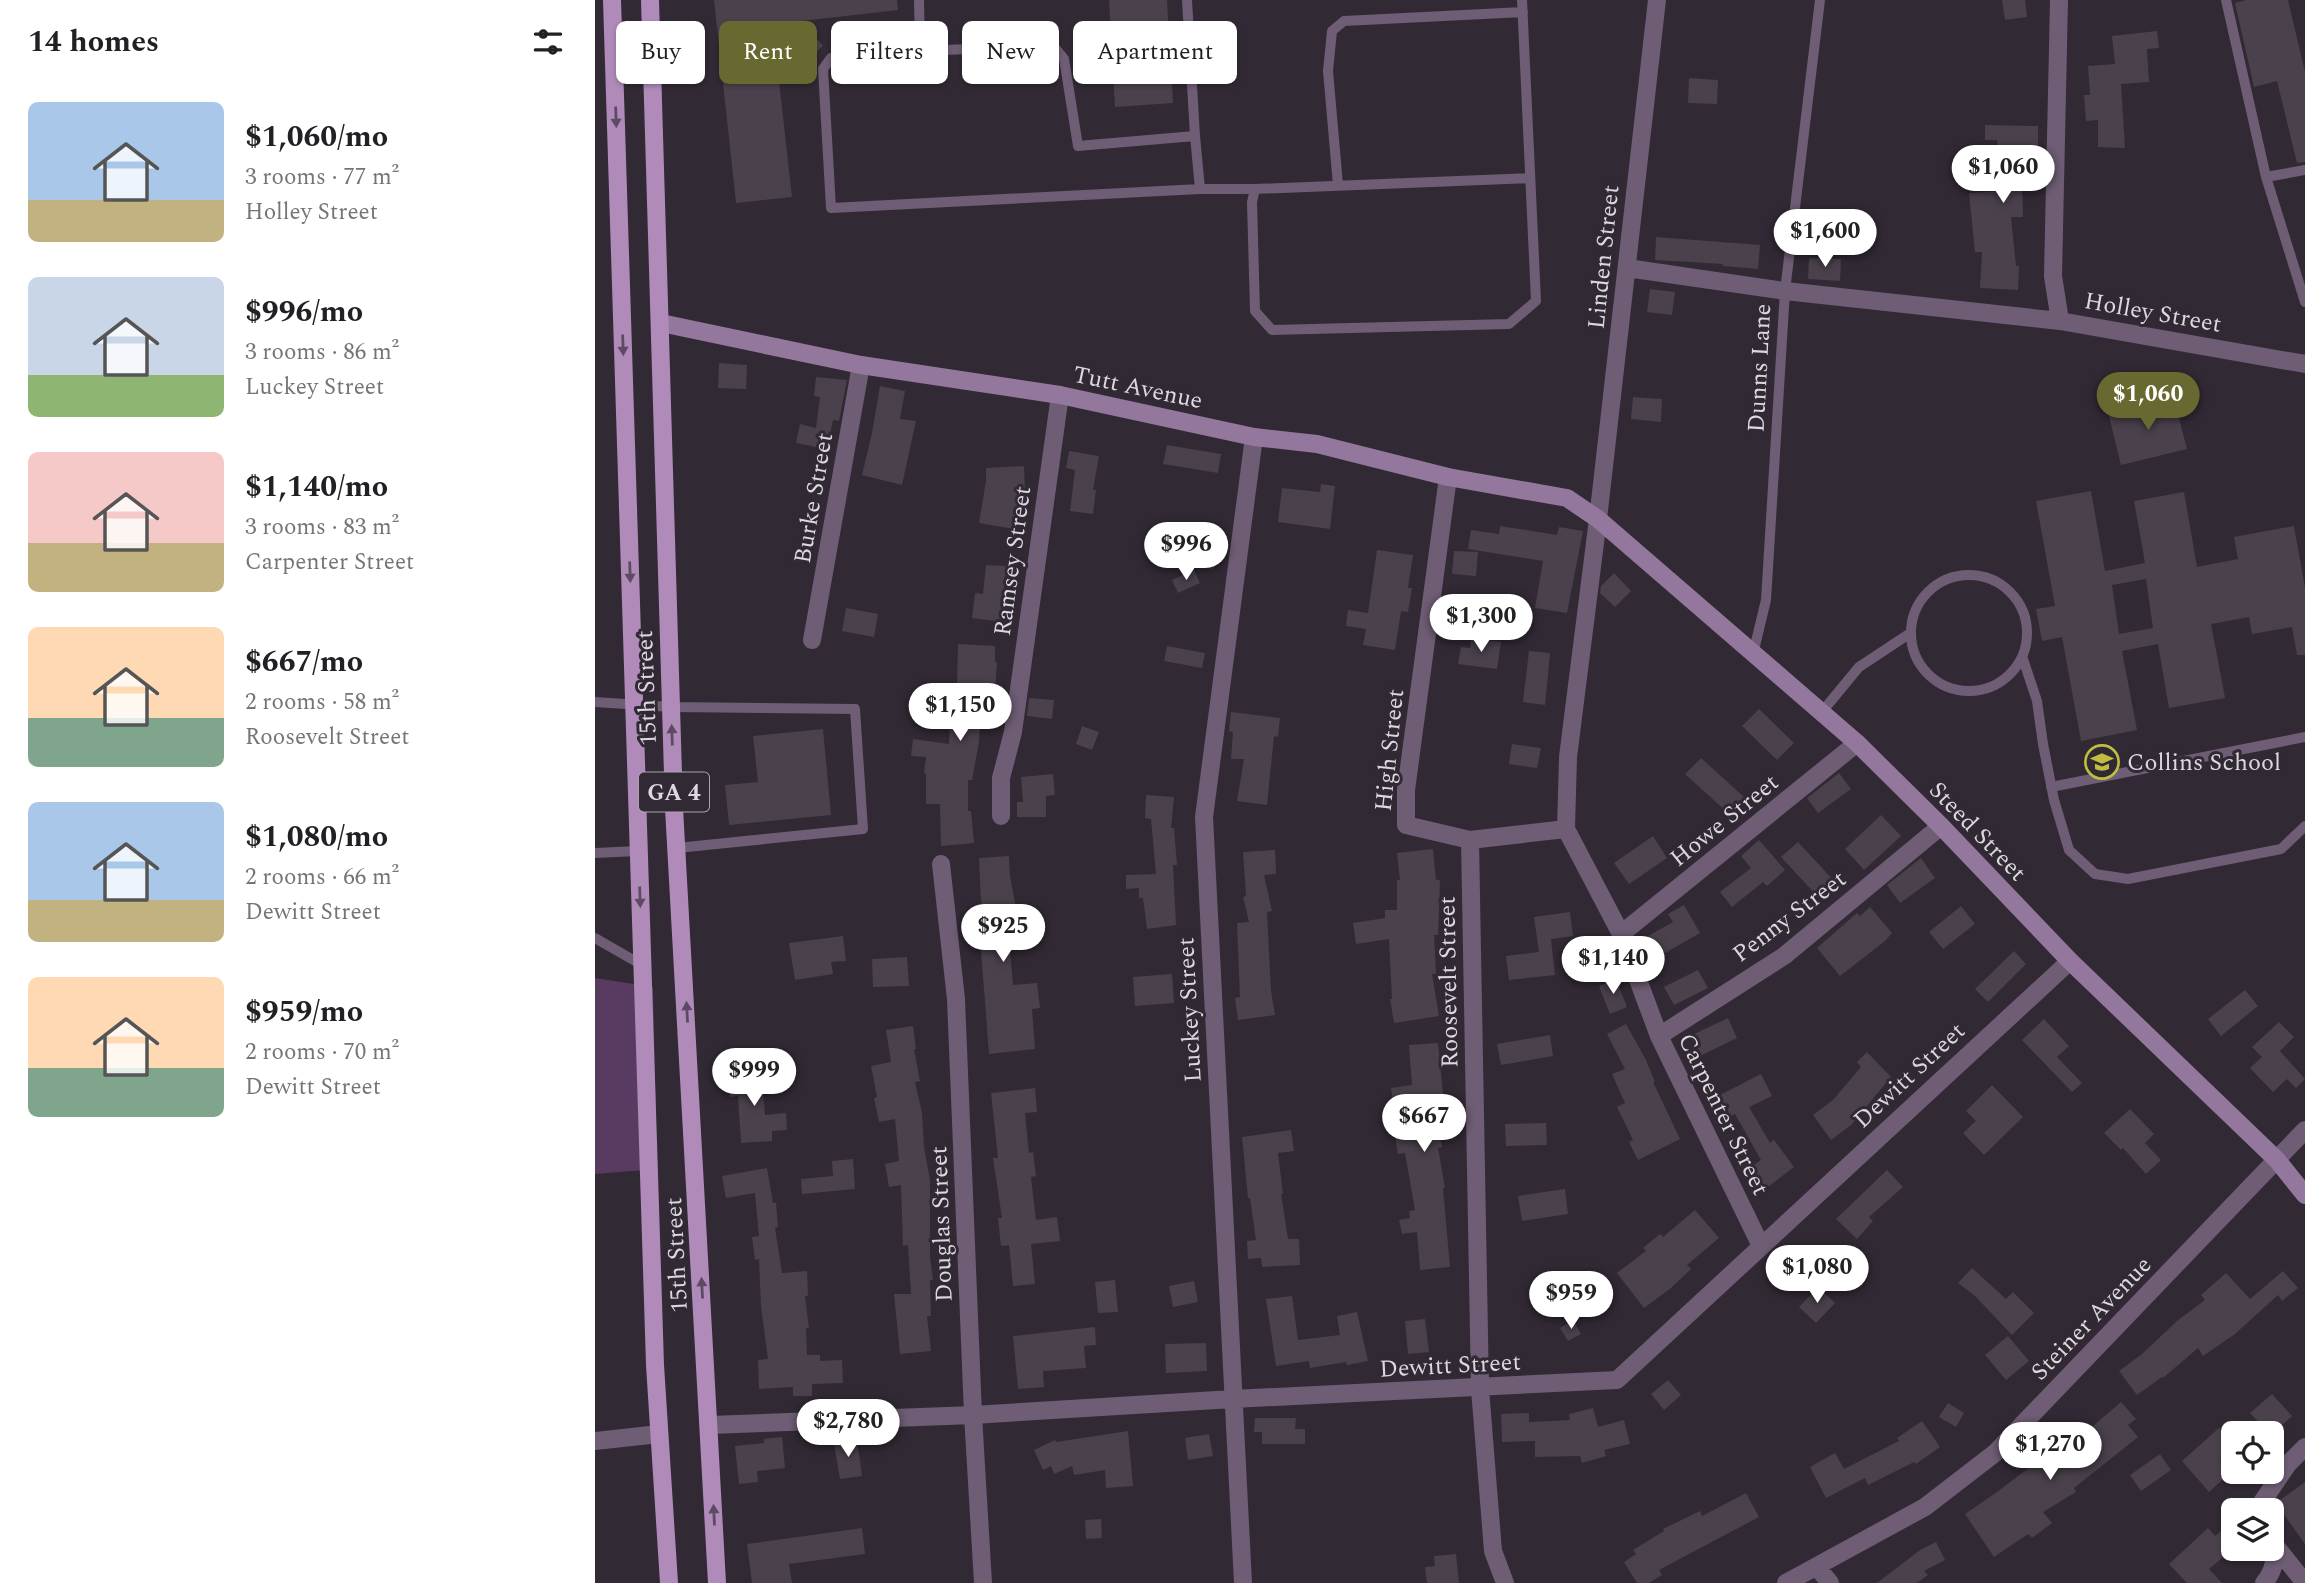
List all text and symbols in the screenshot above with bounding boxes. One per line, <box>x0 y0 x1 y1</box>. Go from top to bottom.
text: 14 homes <box>28 19 159 65</box>
chip: Buy <box>616 21 705 84</box>
chip: Rent <box>719 21 817 84</box>
chip: Filters <box>831 21 948 84</box>
chip: New <box>962 21 1059 84</box>
chip: Apartment <box>1073 21 1237 84</box>
icon: filters <box>529 23 567 61</box>
one-way arrow <box>610 106 621 128</box>
text: $1,060/mo <box>245 114 388 160</box>
icon: home <box>84 130 168 214</box>
pin: $1,060 <box>1946 146 2060 205</box>
text: $1,060 <box>1968 150 2038 185</box>
text: 3 rooms · 77 m² <box>245 160 399 195</box>
street label: Linden Street <box>1579 183 1629 331</box>
text: Holley Street <box>245 195 378 230</box>
pin: $1,600 <box>1768 210 1882 269</box>
text: $1,600 <box>1790 214 1860 249</box>
street label: Holley Street <box>2081 283 2224 343</box>
text: $996/mo <box>245 289 363 335</box>
street label: Dunns Lane <box>1739 303 1781 433</box>
icon: home <box>84 305 168 389</box>
one-way arrow <box>617 334 628 356</box>
text: 3 rooms · 86 m² <box>245 335 399 370</box>
street label: Tutt Avenue <box>1070 357 1206 419</box>
text: Luckey Street <box>245 370 384 405</box>
pin: $1,060 <box>2091 372 2205 432</box>
text: $1,060 <box>2113 377 2183 412</box>
street label: Burke Street <box>785 430 843 566</box>
text: $1,140/mo <box>245 464 388 510</box>
icon: home <box>84 480 168 564</box>
street label: Ramsey Street <box>985 484 1041 638</box>
text: 3 rooms · 83 m² <box>245 510 399 545</box>
pin: $996 <box>1145 522 1227 582</box>
text: $996 <box>1160 527 1212 562</box>
text: Carpenter Street <box>245 545 414 580</box>
one-way arrow <box>624 561 635 583</box>
pin: $1,300 <box>1424 594 1538 654</box>
text: $1,300 <box>1446 599 1516 634</box>
street label: 15th Street <box>627 630 667 746</box>
text: $667/mo <box>245 639 363 685</box>
icon: home <box>84 655 168 739</box>
pin: $1,150 <box>903 684 1017 743</box>
text: 2 rooms · 58 m² <box>245 685 399 720</box>
street label: High Street <box>1366 687 1414 813</box>
text: $1,150 <box>925 688 995 723</box>
text: Roosevelt Street <box>245 720 409 755</box>
one-way arrow <box>666 724 678 746</box>
school or university icon: Collins School <box>2083 743 2121 781</box>
place label: Collins School <box>2127 745 2281 781</box>
street label: Howe Street <box>1662 766 1787 876</box>
road number: GA 4 <box>639 772 709 812</box>
street label: Steed Street <box>1920 773 2034 890</box>
text: $1,080/mo <box>245 814 388 860</box>
icon: home <box>84 830 168 914</box>
text: 2 rooms · 66 m² <box>245 860 399 895</box>
street label: Penny Street <box>1725 862 1854 972</box>
one-way arrow <box>634 887 646 909</box>
text: Dewitt Street <box>245 895 381 930</box>
street label: Roosevelt Street <box>1430 896 1468 1068</box>
pin: $925 <box>962 904 1044 964</box>
text: $925 <box>977 909 1029 944</box>
pin: $1,140 <box>1556 936 1670 996</box>
street label: Luckey Street <box>1168 937 1212 1083</box>
text: $1,140 <box>1578 941 1648 976</box>
text: $959/mo <box>245 989 363 1035</box>
one-way arrow <box>681 1000 692 1022</box>
icon: home <box>84 1005 168 1089</box>
street label: Dewitt Street <box>1846 1014 1974 1137</box>
street label: Carpenter Street <box>1668 1027 1778 1202</box>
text: 2 rooms · 70 m² <box>245 1035 399 1070</box>
pin: $999 <box>713 1048 795 1108</box>
text: $999 <box>728 1053 780 1088</box>
text: Dewitt Street <box>245 1070 381 1105</box>
pin: $667 <box>1383 1094 1465 1154</box>
text: $667 <box>1398 1099 1450 1134</box>
street label: Douglas Street <box>921 1145 963 1303</box>
street label: 15th Street <box>656 1196 698 1314</box>
pin: $1,080 <box>1760 1246 1874 1305</box>
street label: Steiner Avenue <box>2023 1248 2161 1389</box>
text: $1,080 <box>1782 1250 1852 1285</box>
pin: $959 <box>1530 1272 1612 1331</box>
one-way arrow <box>696 1276 707 1298</box>
text: $959 <box>1545 1276 1597 1311</box>
street label: Dewitt Street <box>1378 1344 1522 1388</box>
pin: $2,780 <box>791 1400 905 1459</box>
text: $2,780 <box>813 1404 883 1439</box>
map controls <box>2221 1421 2284 1561</box>
button: locate <box>2221 1421 2284 1484</box>
pin: $1,270 <box>1993 1422 2107 1482</box>
text: $1,270 <box>2015 1427 2085 1462</box>
button: layers <box>2221 1498 2284 1561</box>
one-way arrow <box>709 1504 720 1526</box>

